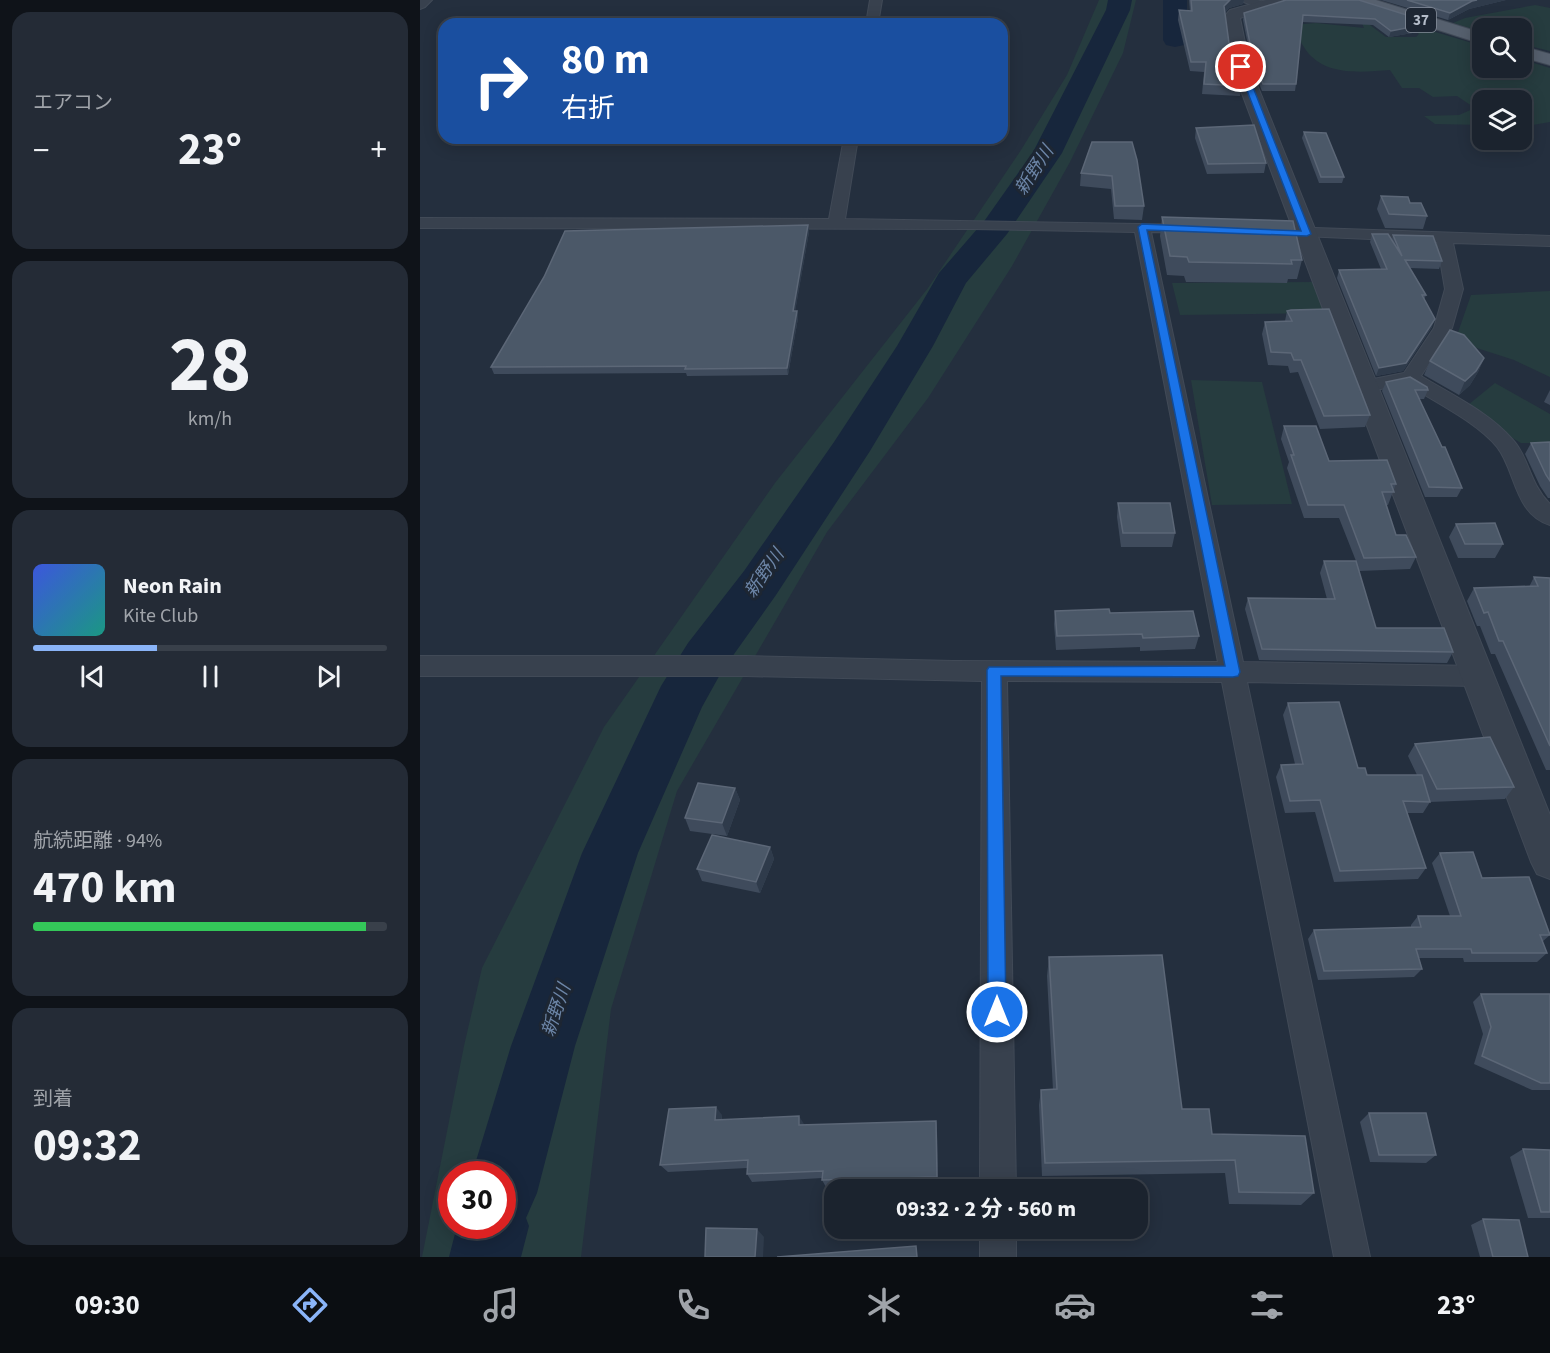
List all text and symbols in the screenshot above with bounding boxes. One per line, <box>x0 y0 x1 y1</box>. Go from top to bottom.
road number: 37 <box>1406 8 1436 32</box>
map controls <box>1472 18 1532 150</box>
button: search <box>1472 18 1532 78</box>
text: 80 m <box>561 30 650 90</box>
pin <box>1215 41 1266 92</box>
icon: right <box>462 42 540 120</box>
icon: arrive <box>1224 50 1257 83</box>
text: エアコン <box>33 89 113 117</box>
text: 右折 <box>561 89 615 128</box>
button: layers <box>1472 90 1532 150</box>
text: 23° <box>178 118 242 182</box>
text: − <box>33 127 49 174</box>
text: + <box>371 127 387 174</box>
water label: 新野川 <box>1009 139 1061 200</box>
text: 28 <box>169 310 251 421</box>
text: km/h <box>188 405 232 433</box>
water label: 新野川 <box>739 542 791 603</box>
text: Neon Rain <box>123 570 222 602</box>
text: Kite Club <box>123 602 198 630</box>
icon: previous <box>76 660 109 693</box>
icon: pause <box>194 660 227 693</box>
icon: next <box>312 660 345 693</box>
text: 航続距離 · 94% <box>33 827 162 855</box>
text: 470 km <box>33 856 177 920</box>
water label: 新野川 <box>536 979 578 1040</box>
position arrow <box>965 980 1029 1044</box>
text: 到着 <box>33 1085 73 1113</box>
text: 09:32 <box>33 1114 142 1178</box>
speed limit sign: 30 <box>438 1161 516 1239</box>
text: 09:32 · 2 分 · 560 m <box>896 1193 1076 1225</box>
icon: directions <box>289 1284 331 1326</box>
icon: music <box>480 1284 522 1326</box>
icon: phone <box>672 1284 714 1326</box>
icon: climate <box>863 1284 905 1326</box>
icon: car <box>1054 1284 1096 1326</box>
icon: filters <box>1246 1284 1288 1326</box>
text: 09:30 <box>75 1286 140 1325</box>
text: 23° <box>1437 1286 1475 1325</box>

